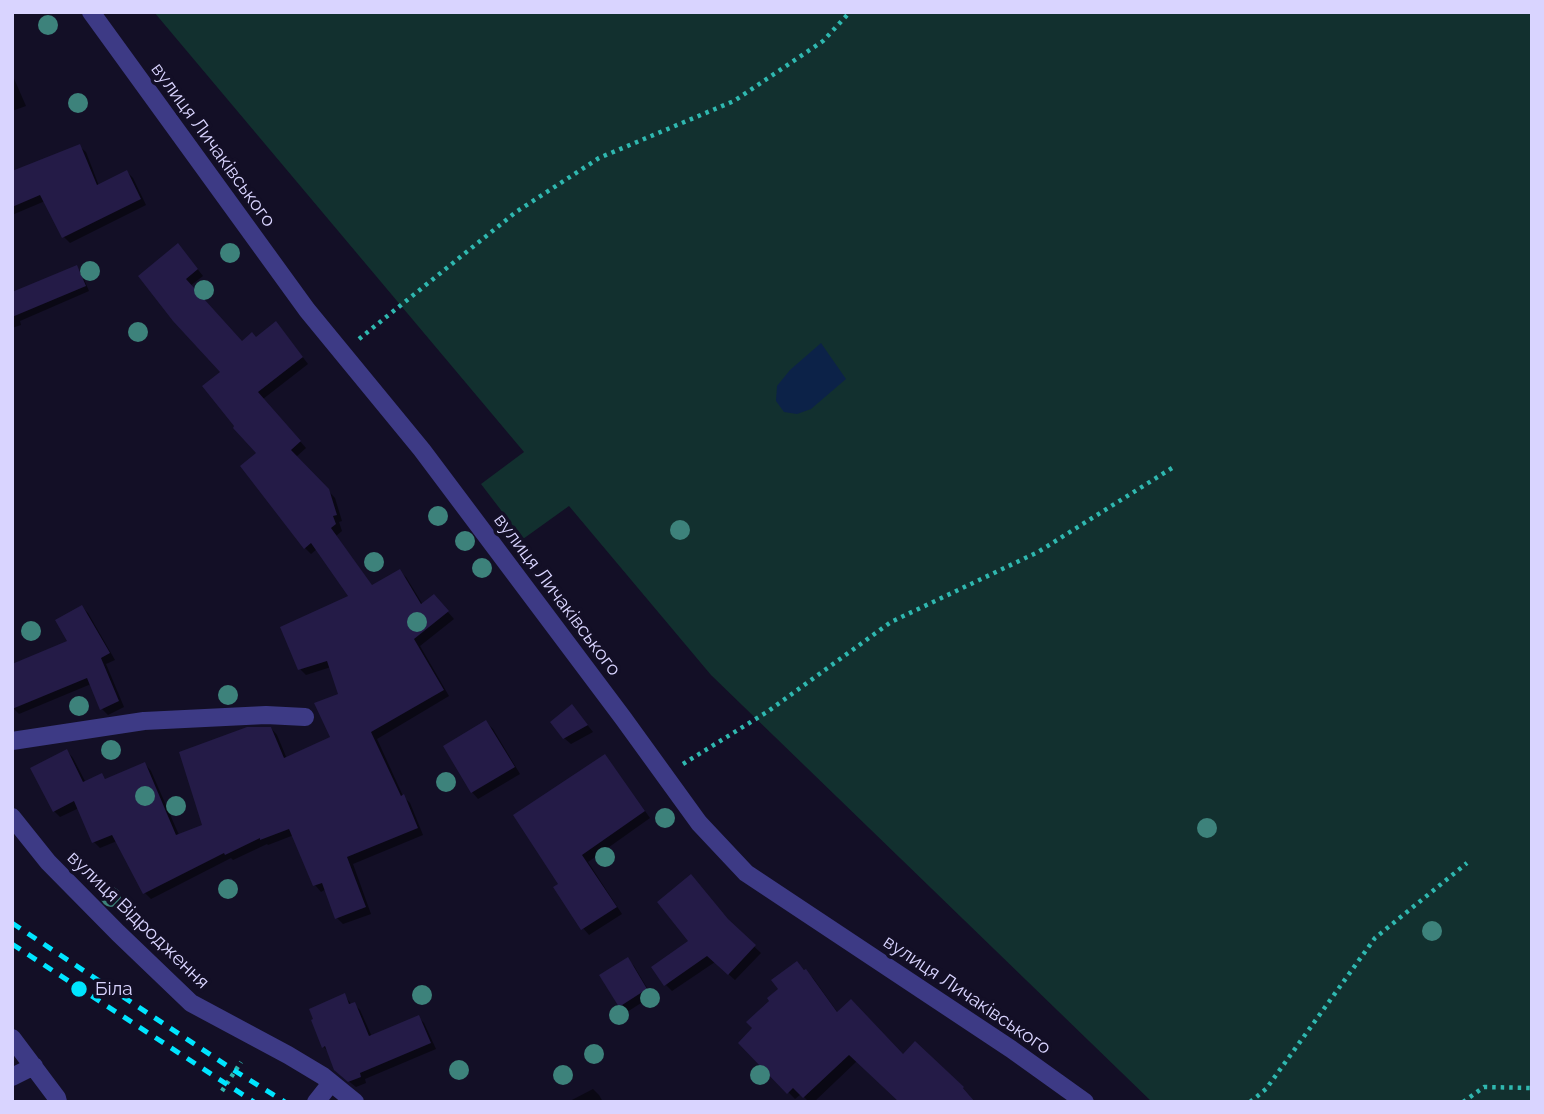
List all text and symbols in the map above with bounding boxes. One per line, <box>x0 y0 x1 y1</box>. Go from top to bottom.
street label: вулиця Личаківського <box>146 59 280 231</box>
street label: вулиця Личаківського <box>489 509 625 681</box>
street label: вулиця Відродження <box>62 846 214 994</box>
street label: вулиця Личаківського <box>879 930 1055 1060</box>
place label: Біла <box>95 978 133 1000</box>
marker: Біла <box>69 979 89 999</box>

